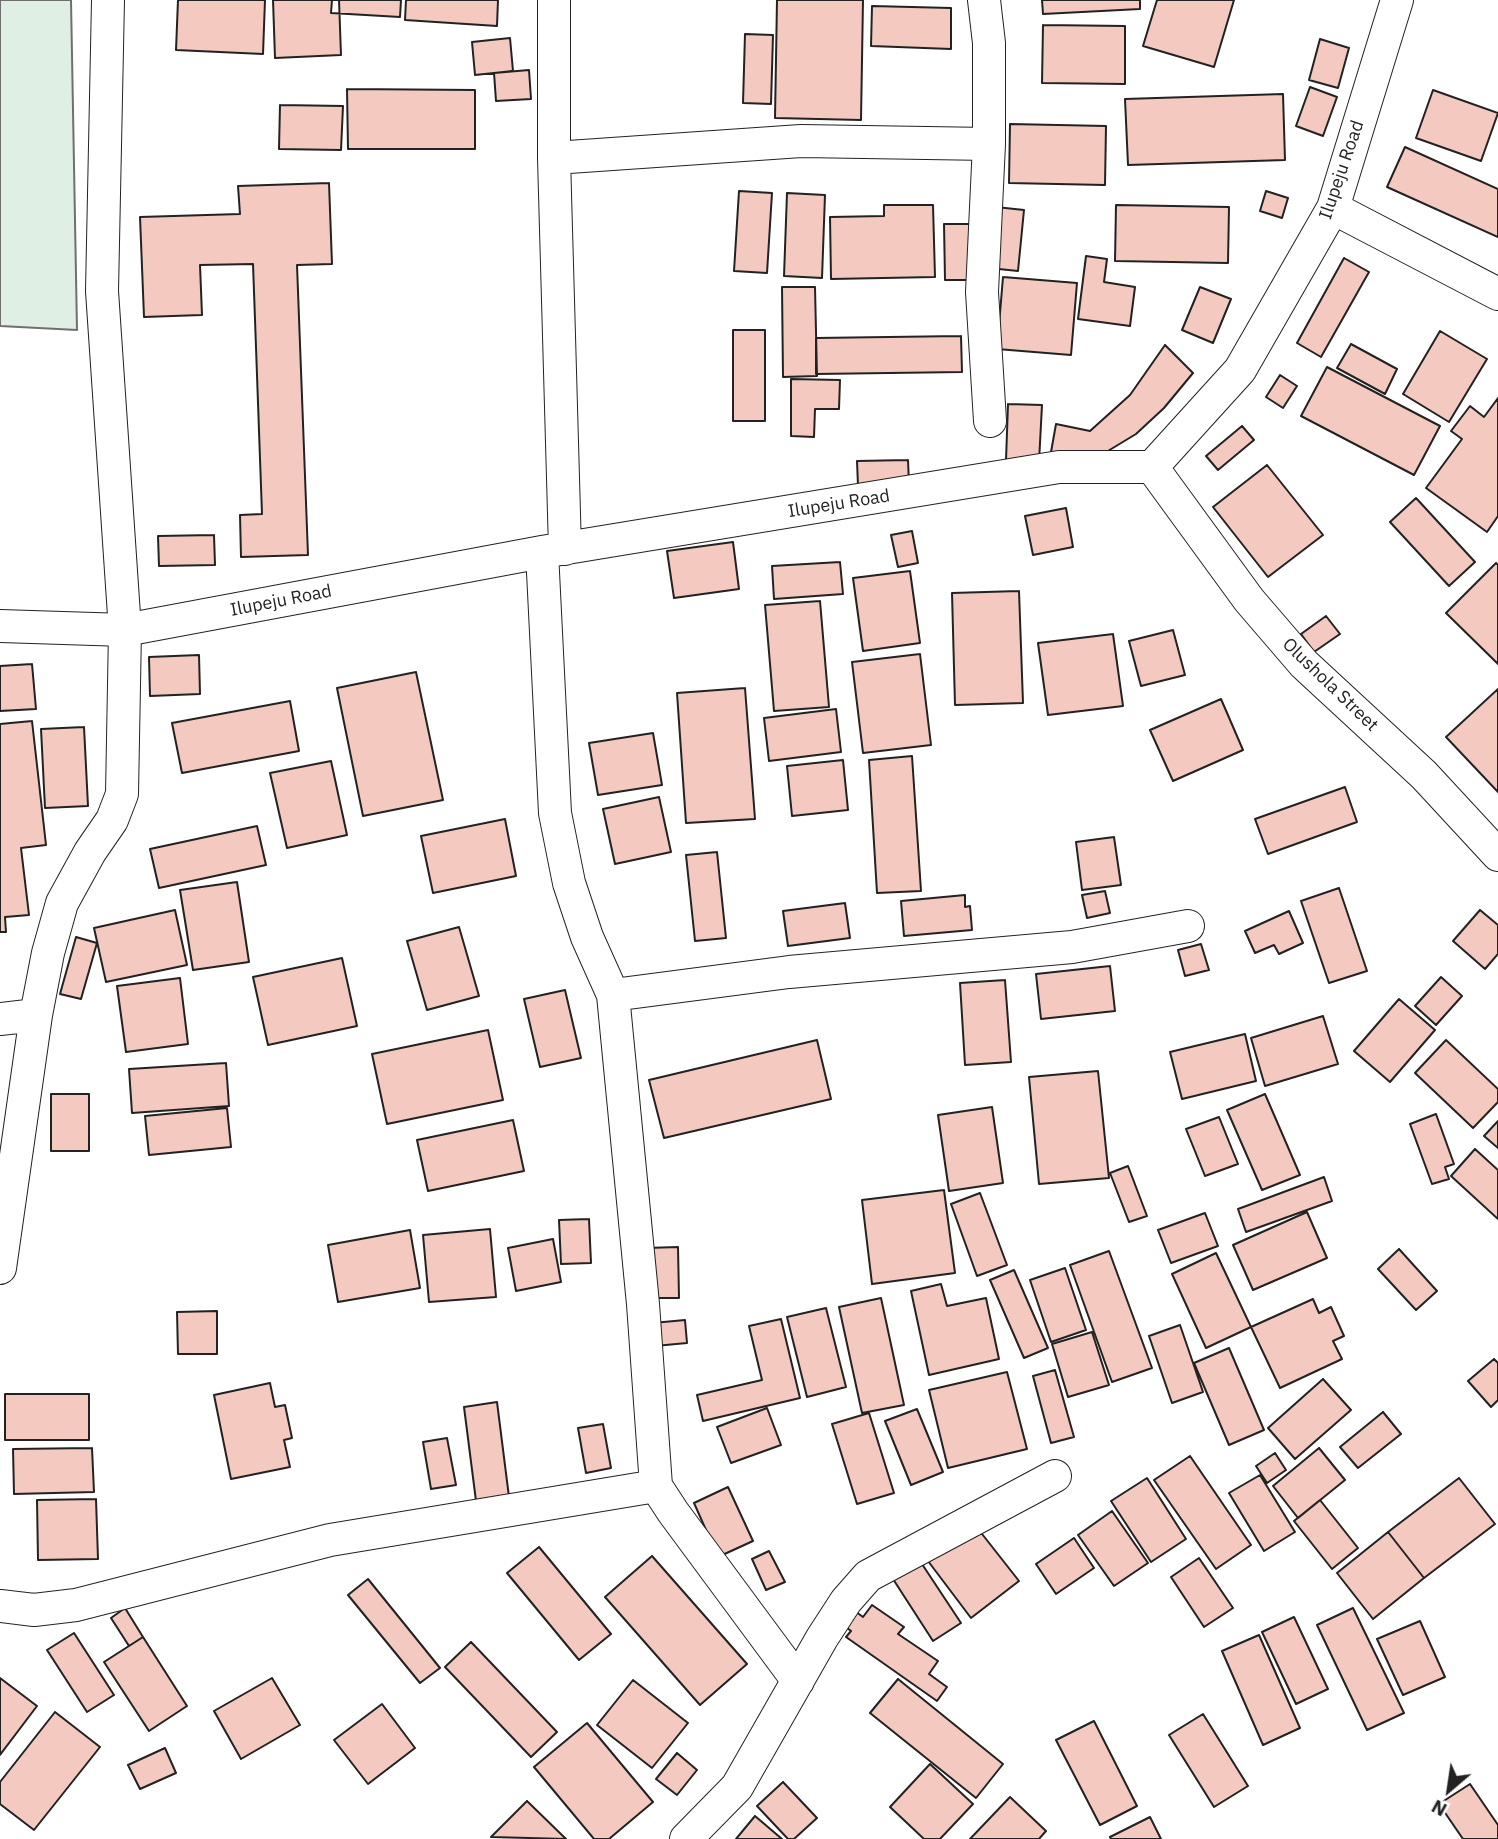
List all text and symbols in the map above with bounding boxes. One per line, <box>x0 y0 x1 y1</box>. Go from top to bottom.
street label: Ilupeju Road <box>1315 118 1369 222</box>
street label: Ilupeju Road <box>786 485 892 523</box>
street label: Ilupeju Road <box>228 581 334 621</box>
street label: Olushola Street <box>1278 634 1382 736</box>
north arrow <box>1414 1755 1484 1825</box>
text: N <box>1427 1795 1451 1822</box>

